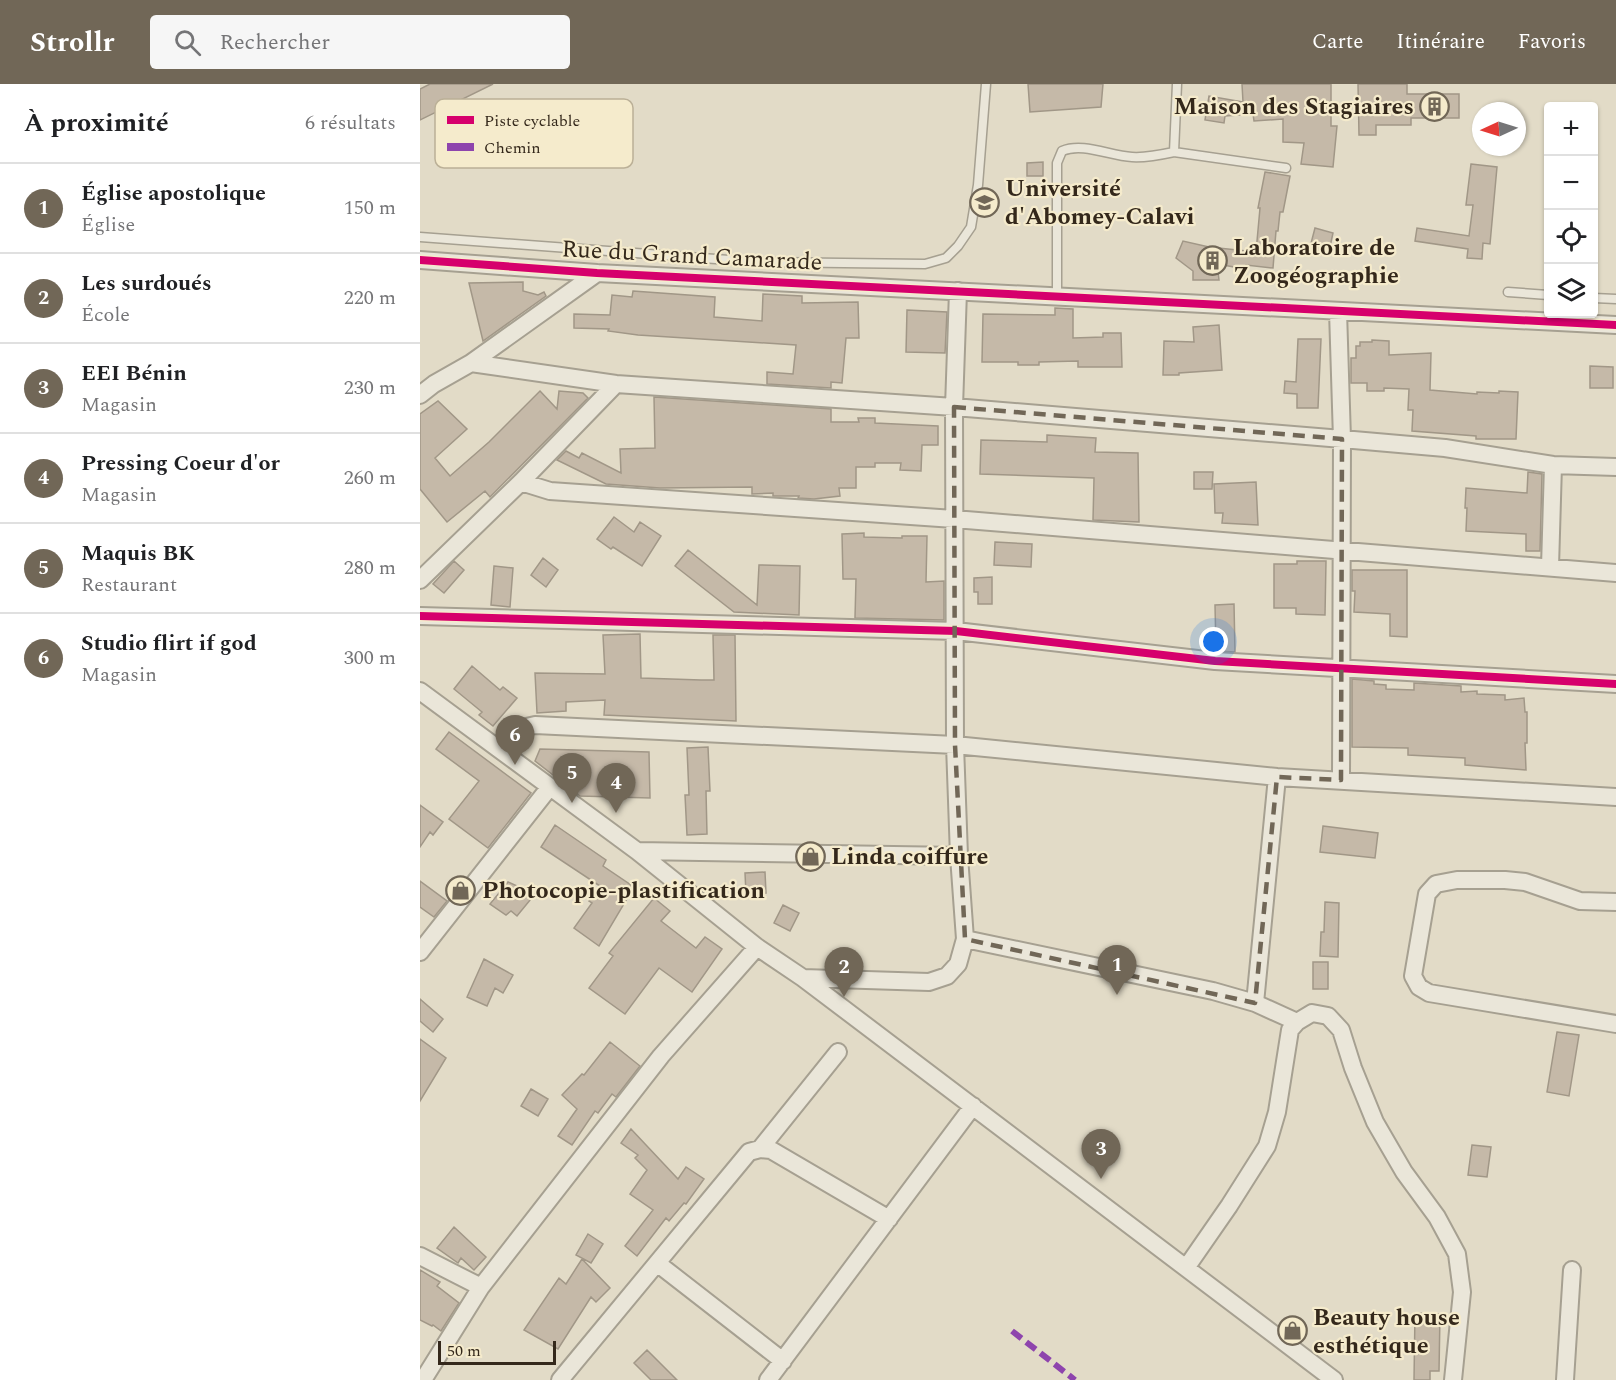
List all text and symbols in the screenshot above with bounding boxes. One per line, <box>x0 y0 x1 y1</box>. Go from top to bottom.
search box <box>150 15 570 69</box>
text: Strollr <box>30 21 114 64</box>
icon: search <box>171 26 204 59</box>
text: Rechercher <box>219 26 330 59</box>
text: Carte <box>1312 26 1363 58</box>
text: Itinéraire <box>1396 26 1485 58</box>
text: Favoris <box>1518 26 1586 58</box>
place label: Maison des Stagiaires <box>1174 89 1414 125</box>
building icon: Maison des Stagiaires <box>1419 90 1451 122</box>
legend <box>435 99 633 168</box>
north arrow <box>1472 102 1526 156</box>
map controls <box>1544 102 1598 318</box>
button: + <box>1544 102 1598 156</box>
text: À proximité <box>24 103 169 143</box>
text: 6 résultats <box>305 108 396 138</box>
text: Piste cyclable <box>484 109 580 133</box>
text: Chemin <box>484 136 541 160</box>
button: − <box>1544 156 1598 210</box>
place label: Université d'Abomey-Calavi <box>1005 171 1195 235</box>
text: Église apostolique <box>81 177 266 210</box>
school or university icon: Université d'Abomey-Calavi <box>968 186 1000 218</box>
text: 1 <box>38 193 49 223</box>
text: 150 m <box>344 193 396 223</box>
text: Église <box>81 210 135 240</box>
button: locate <box>1544 210 1598 264</box>
place label: Laboratoire de Zoogéographie <box>1233 230 1399 294</box>
street label: Rue du Grand Camarade <box>561 231 823 281</box>
building icon: Laboratoire de Zoogéographie <box>1196 245 1228 277</box>
button: layers <box>1544 264 1598 318</box>
text: Les surdoués <box>81 267 212 300</box>
text: 2 <box>38 283 49 313</box>
text: 220 m <box>344 283 396 313</box>
text: École <box>81 300 130 330</box>
text: EEI Bénin <box>81 357 187 390</box>
text: 3 <box>38 373 49 403</box>
text: 230 m <box>344 373 396 403</box>
text: Magasin <box>81 390 157 420</box>
text: Pressing Coeur d'or <box>81 447 280 480</box>
text: 4 <box>38 463 49 493</box>
text: 260 m <box>344 463 396 493</box>
text: Magasin <box>81 480 157 510</box>
text: Maquis BK <box>81 537 195 570</box>
text: 5 <box>38 553 49 583</box>
text: 280 m <box>344 553 396 583</box>
text: Restaurant <box>81 570 177 600</box>
text: Studio flirt if god <box>81 627 257 660</box>
your location <box>1199 627 1228 656</box>
text: 6 <box>38 643 49 673</box>
text: 300 m <box>344 643 396 673</box>
text: Magasin <box>81 660 157 690</box>
pin: 6 <box>496 716 535 765</box>
pin: 5 <box>552 754 592 803</box>
pin: 4 <box>596 764 636 813</box>
place label: Linda coiffure <box>831 839 988 875</box>
shop icon: Linda coiffure <box>794 840 826 872</box>
place label: Photocopie-plastification <box>482 873 765 909</box>
shop icon: Photocopie-plastification <box>445 874 477 906</box>
pin: 1 <box>1098 946 1136 995</box>
pin: 2 <box>824 948 864 997</box>
pin: 3 <box>1082 1130 1120 1179</box>
place label: Beauty house esthétique <box>1313 1300 1460 1364</box>
shop icon: Beauty house esthétique <box>1276 1315 1308 1347</box>
scale bar <box>438 1338 556 1366</box>
text: 50 m <box>447 1339 481 1363</box>

